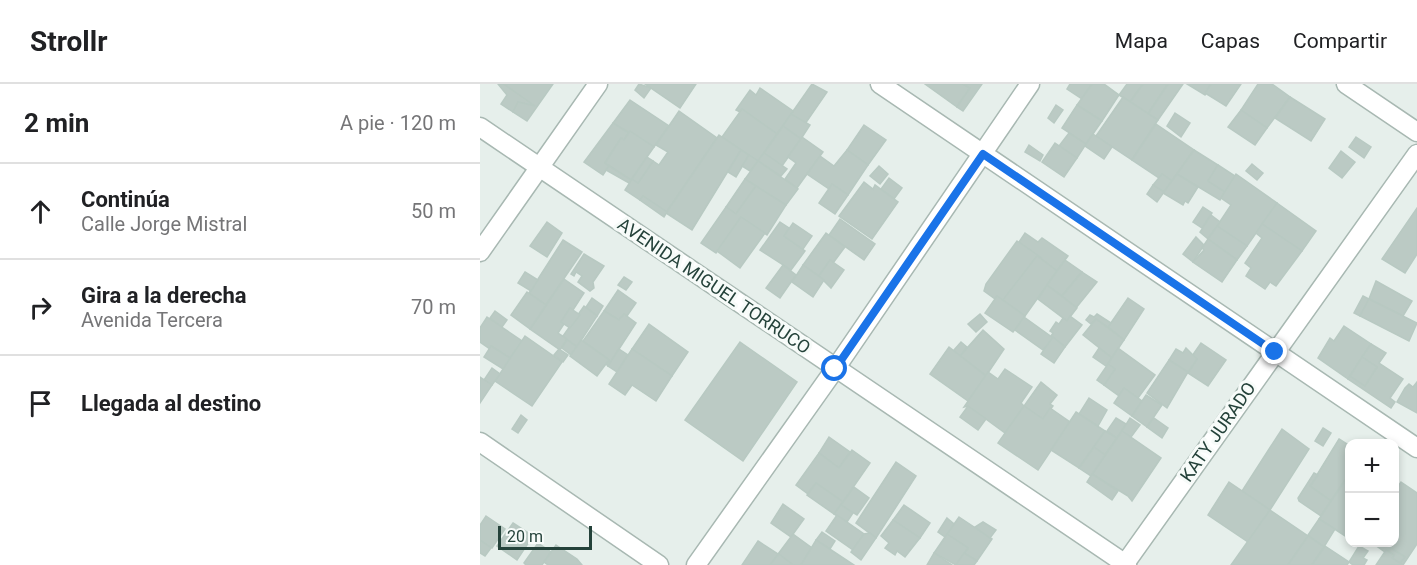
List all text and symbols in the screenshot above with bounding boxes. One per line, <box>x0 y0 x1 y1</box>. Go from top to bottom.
text: Strollr <box>30 25 107 58</box>
text: Mapa <box>1115 29 1168 53</box>
text: Capas <box>1201 29 1260 53</box>
text: Compartir <box>1293 29 1387 53</box>
text: 2 min <box>24 108 89 138</box>
text: A pie · 120 m <box>340 111 456 135</box>
text: Continúa <box>81 187 170 212</box>
icon: ahead <box>24 195 57 228</box>
text: 50 m <box>411 199 456 223</box>
text: Calle Jorge Mistral <box>81 212 247 236</box>
street label: AVENIDA MIGUEL TORRUCO <box>614 213 815 358</box>
text: Gira a la derecha <box>81 283 247 308</box>
icon: right <box>24 291 57 324</box>
text: 70 m <box>411 295 456 319</box>
text: Avenida Tercera <box>81 308 223 332</box>
route end <box>1261 338 1287 364</box>
route start <box>821 355 847 381</box>
street label: KATY JURADO <box>1176 378 1260 486</box>
icon: arrive <box>24 387 57 420</box>
text: Llegada al destino <box>81 391 261 416</box>
map controls <box>1345 439 1399 547</box>
button: + <box>1345 439 1399 493</box>
button: − <box>1345 493 1399 547</box>
scale bar <box>498 523 592 550</box>
text: 20 m <box>507 527 543 546</box>

